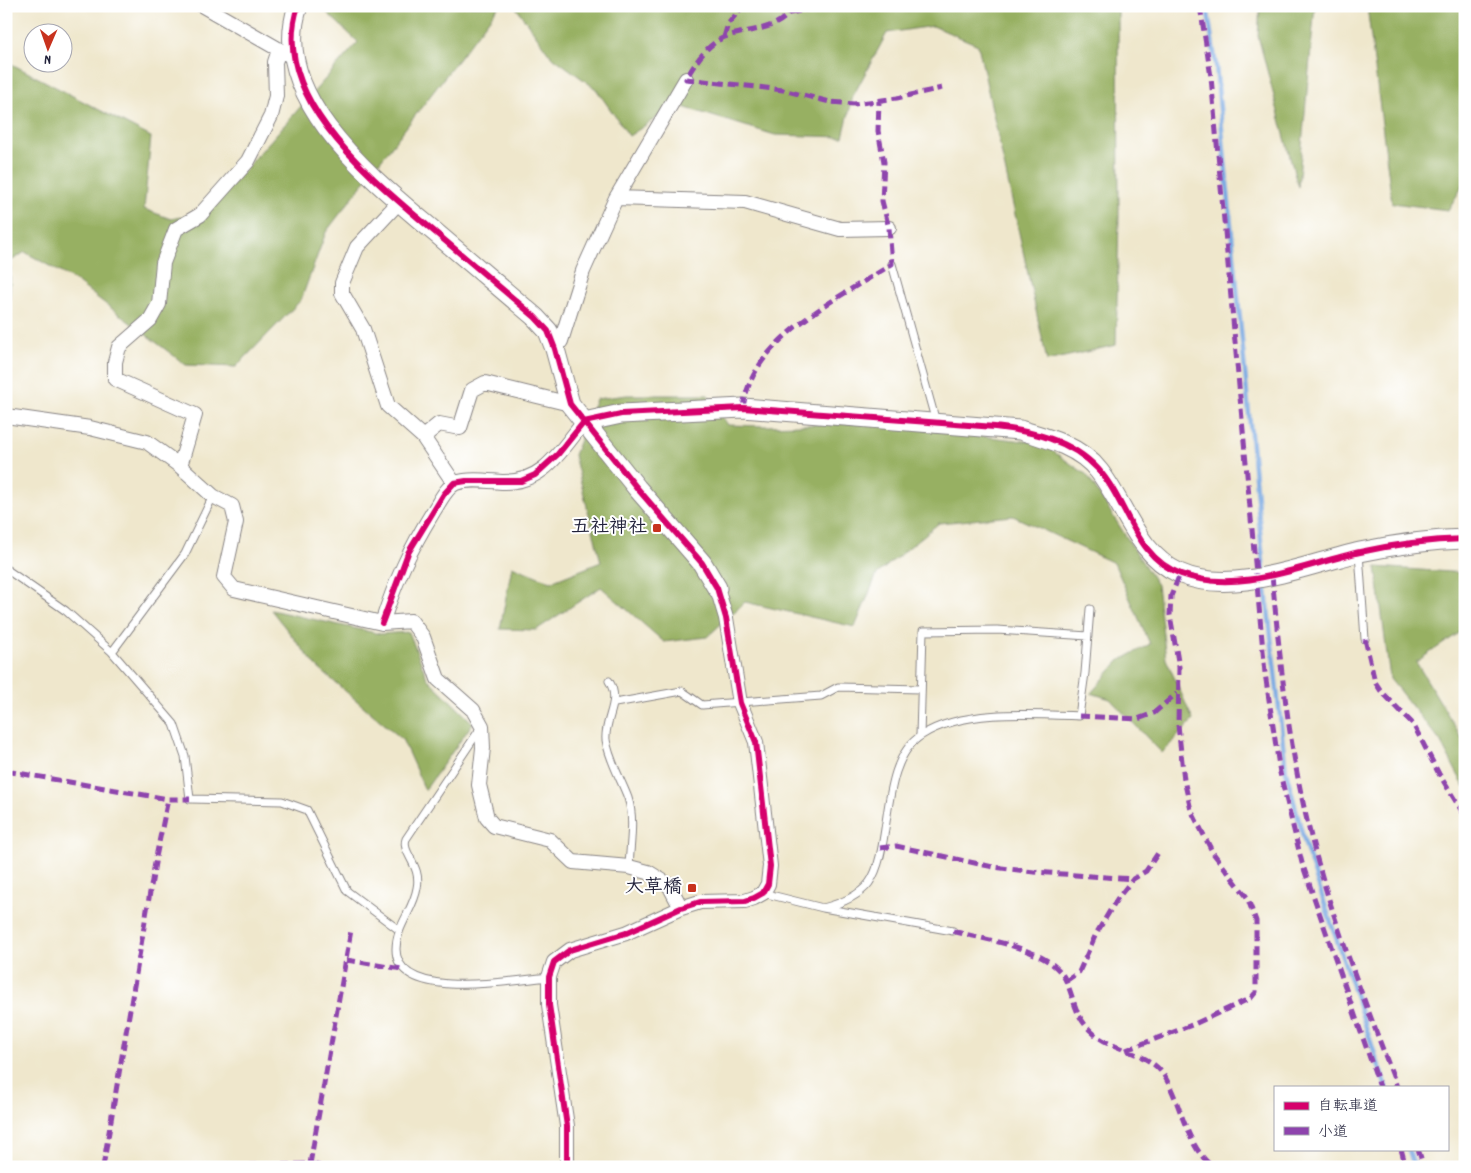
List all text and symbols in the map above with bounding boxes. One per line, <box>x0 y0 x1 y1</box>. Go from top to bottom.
north arrow <box>22 22 72 72</box>
text: N <box>44 49 51 69</box>
place label: 五社神社 <box>571 515 647 542</box>
marker: 五社神社 <box>651 522 663 534</box>
place label: 大草橋 <box>625 875 682 902</box>
marker: 大草橋 <box>686 882 698 894</box>
legend <box>1274 1086 1448 1150</box>
text: 自転車道 <box>1318 1096 1378 1118</box>
text: 小道 <box>1318 1122 1348 1144</box>

